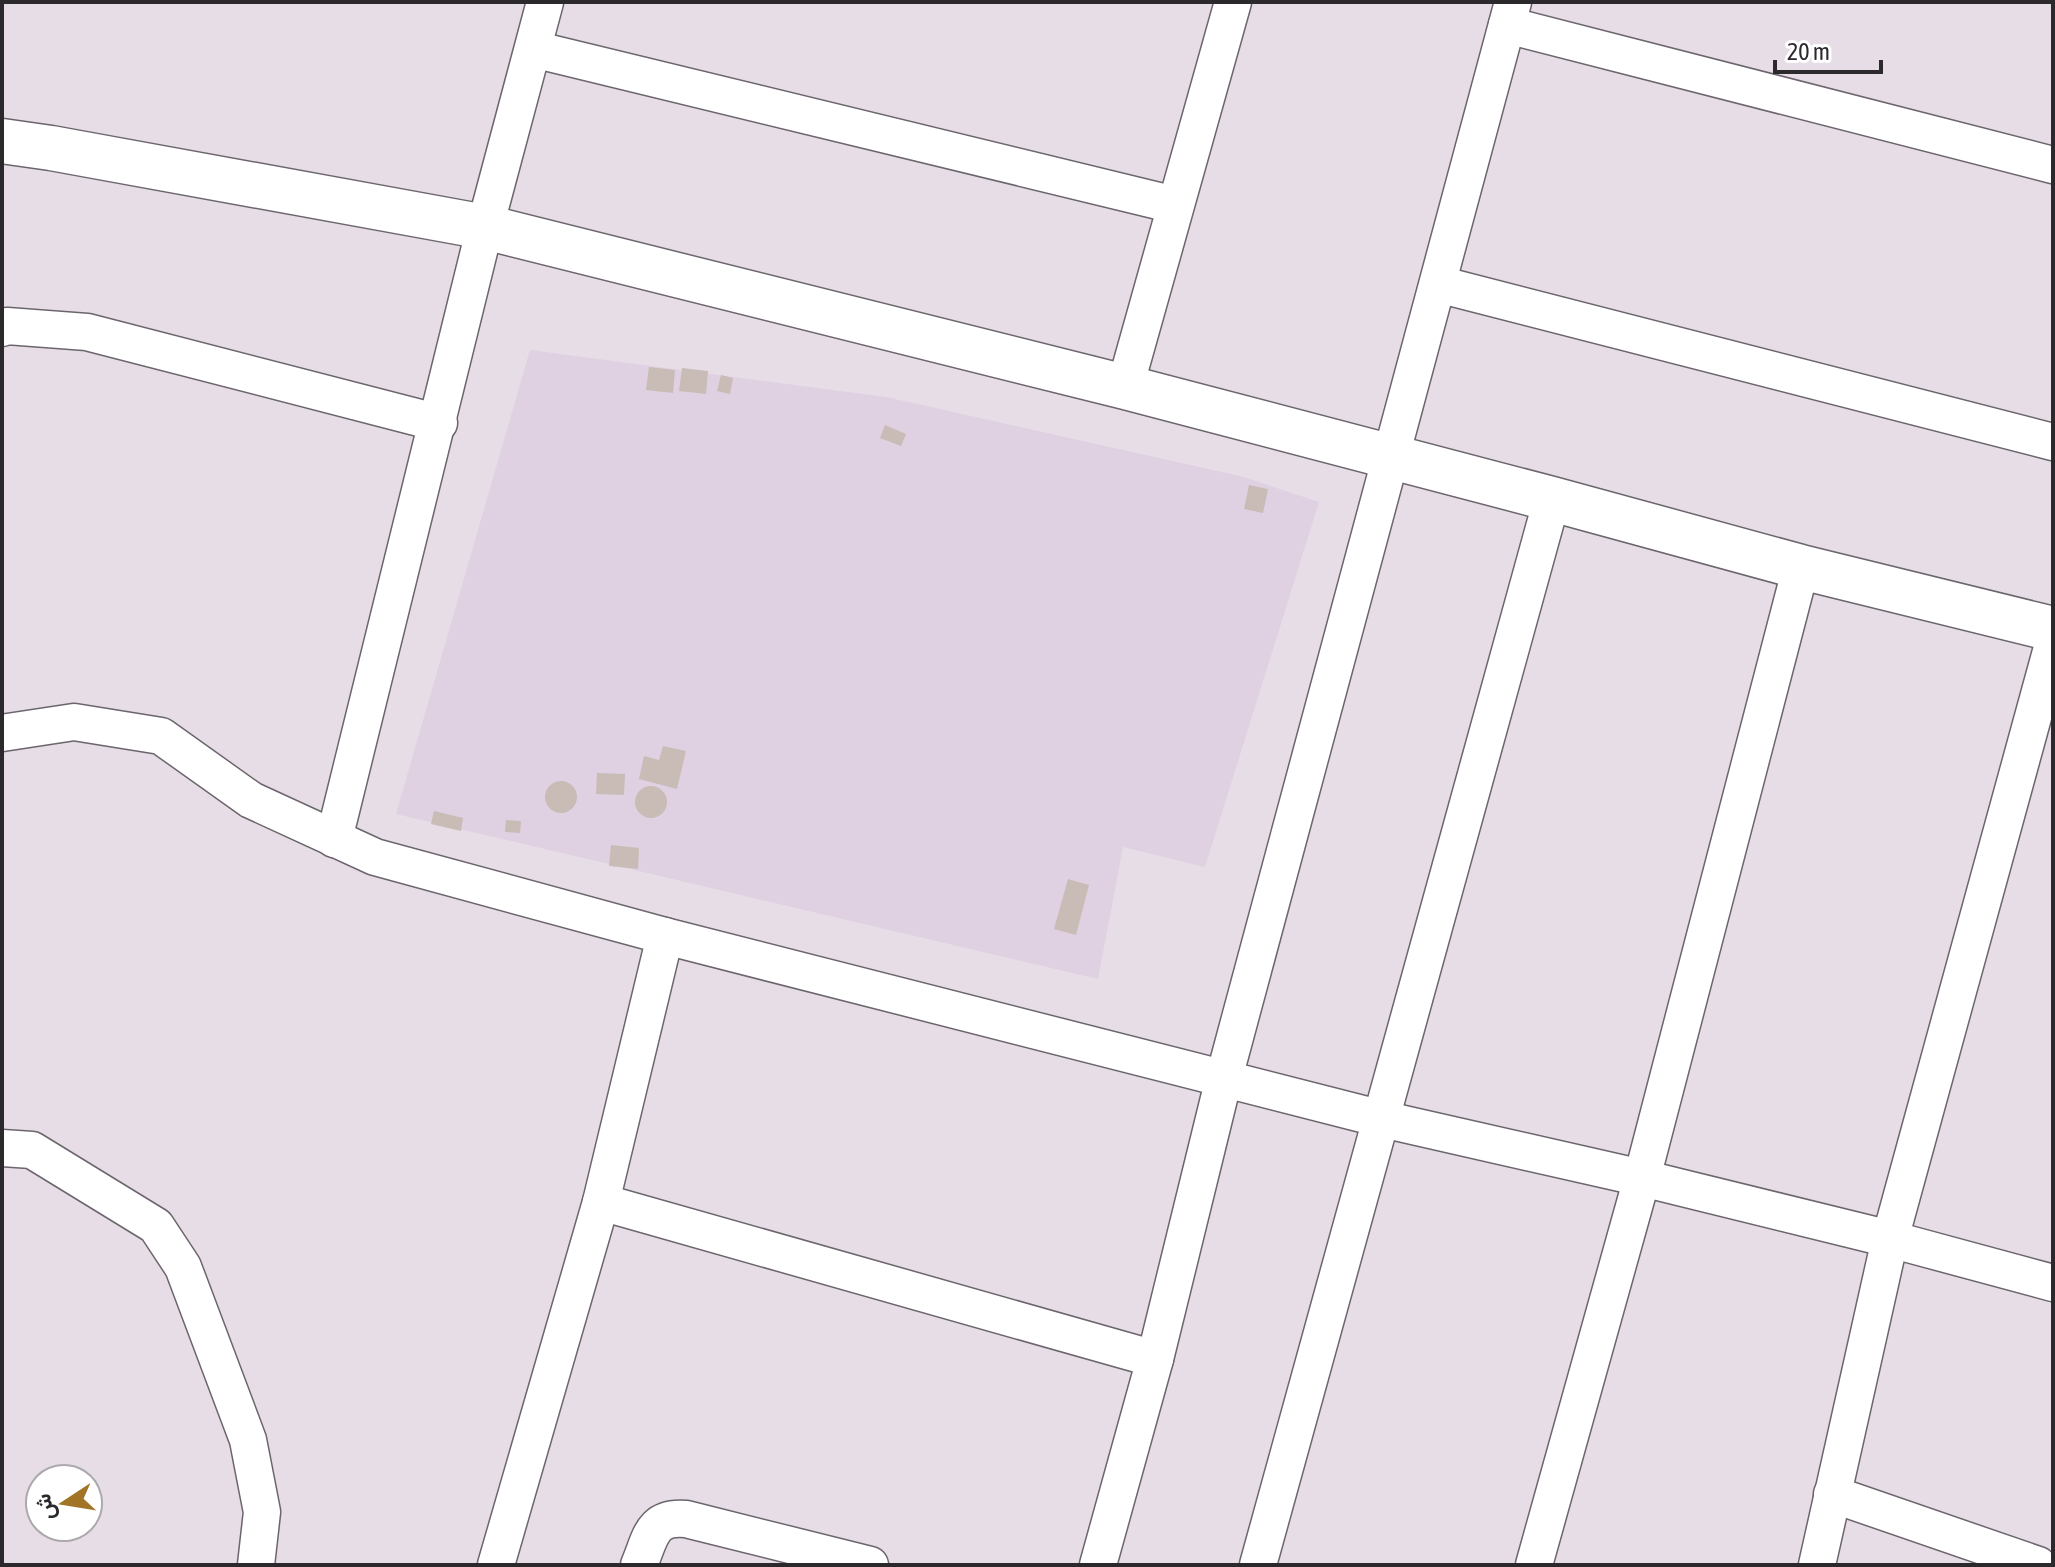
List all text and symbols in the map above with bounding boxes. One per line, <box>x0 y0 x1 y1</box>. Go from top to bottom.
scale bar <box>1775 24 1881 74</box>
text: 20 m <box>1787 38 1830 65</box>
north arrow <box>24 1463 104 1543</box>
text: ش <box>29 1491 61 1523</box>

